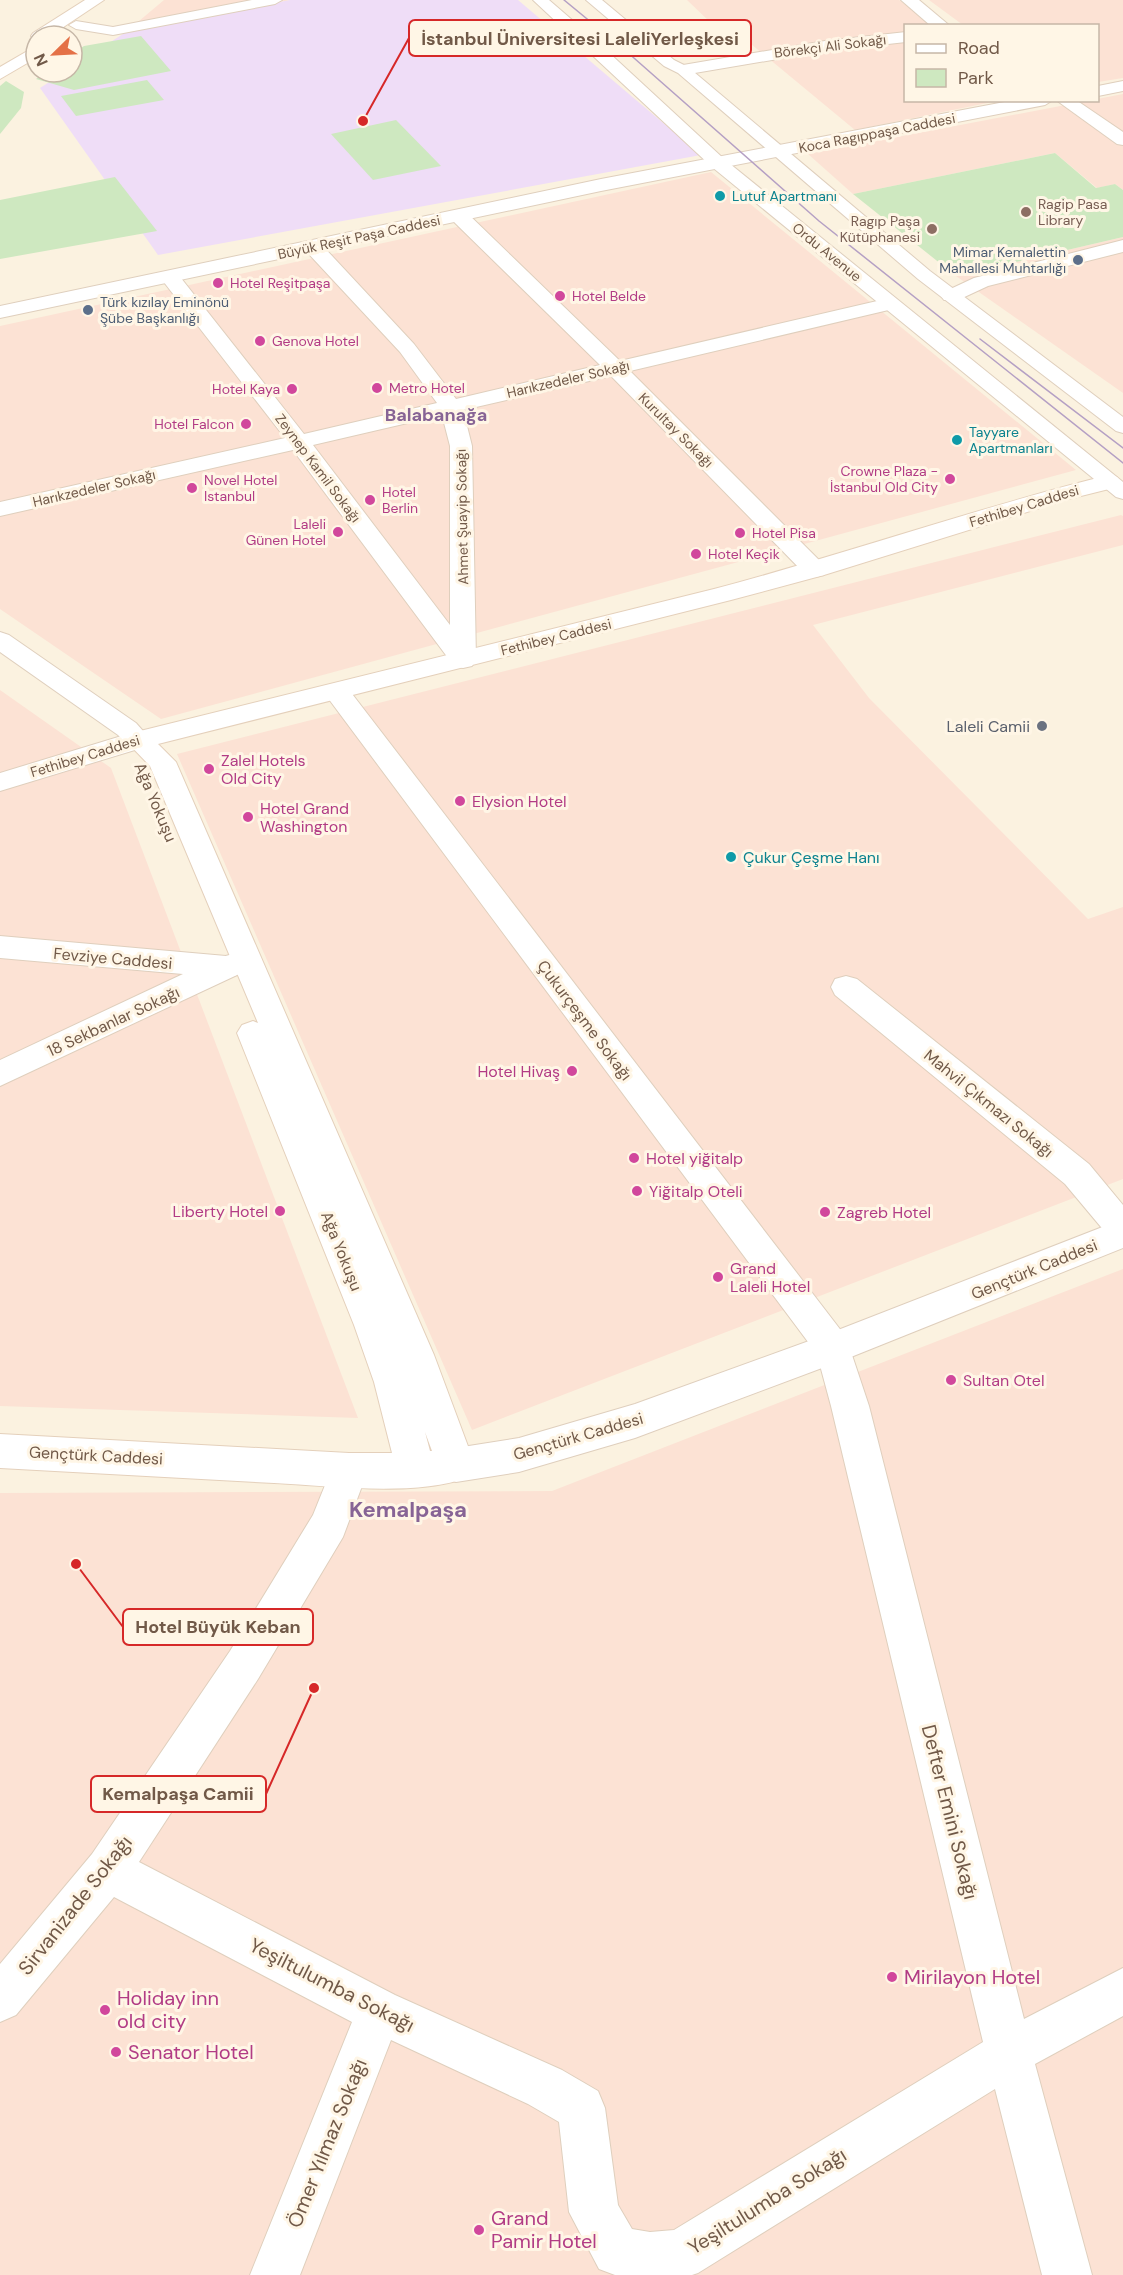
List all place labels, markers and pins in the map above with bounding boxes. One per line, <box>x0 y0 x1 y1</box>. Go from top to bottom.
callout: İstanbul Üniversitesi LaleliYerleşkesi <box>409 20 751 56</box>
place label: Lutuf Apartmanı <box>732 187 837 205</box>
marker: Lutuf Apartmanı <box>713 189 727 203</box>
place label: Ragip Pasa Library <box>1038 195 1107 229</box>
marker: Ragip Pasa Library <box>1019 205 1033 219</box>
place label: Ragıp Paşa Kütüphanesi <box>840 212 920 246</box>
marker: Ragıp Paşa Kütüphanesi <box>925 222 939 236</box>
place label: Mimar Kemalettin Mahallesi Muhtarlığı <box>939 243 1066 277</box>
marker: Mimar Kemalettin Mahallesi Muhtarlığı <box>1071 253 1085 267</box>
place label: Hotel Reşitpaşa <box>230 274 330 292</box>
marker: Hotel Reşitpaşa <box>211 276 225 290</box>
place label: Hotel Belde <box>572 287 646 305</box>
marker: Hotel Belde <box>553 289 567 303</box>
place label: Türk kızılay Eminönü Şübe Başkanlığı <box>100 293 229 327</box>
marker: Türk kızılay Eminönü Şübe Başkanlığı <box>81 303 95 317</box>
place label: Genova Hotel <box>272 332 359 350</box>
marker: Genova Hotel <box>253 334 267 348</box>
place label: Metro Hotel <box>389 379 465 397</box>
place label: Hotel Kaya <box>212 380 280 398</box>
marker: Metro Hotel <box>370 381 384 395</box>
marker: Hotel Kaya <box>285 382 299 396</box>
place label: Hotel Falcon <box>154 415 234 433</box>
marker: Hotel Falcon <box>239 417 253 431</box>
place label: Tayyare Apartmanları <box>969 423 1053 457</box>
marker: Tayyare Apartmanları <box>950 433 964 447</box>
place label: Crowne Plaza - İstanbul Old City <box>830 462 938 496</box>
place label: Novel Hotel Istanbul <box>204 471 277 505</box>
marker: Crowne Plaza - İstanbul Old City <box>943 472 957 486</box>
marker: Novel Hotel Istanbul <box>185 481 199 495</box>
place label: Hotel Berlin <box>382 483 418 517</box>
marker: Hotel Berlin <box>363 493 377 507</box>
place label: Laleli Günen Hotel <box>246 515 326 549</box>
place label: Hotel Pisa <box>752 524 816 542</box>
marker: Laleli Günen Hotel <box>331 525 345 539</box>
marker: Hotel Pisa <box>733 526 747 540</box>
place label: Hotel Keçik <box>708 545 780 563</box>
marker: Hotel Keçik <box>689 547 703 561</box>
place label: Laleli Camii <box>946 716 1030 737</box>
marker: Laleli Camii <box>1035 719 1049 733</box>
place label: Zalel Hotels Old City <box>221 750 306 789</box>
marker: Zalel Hotels Old City <box>202 762 216 776</box>
place label: Elysion Hotel <box>472 791 567 812</box>
marker: Elysion Hotel <box>453 794 467 808</box>
place label: Hotel Grand Washington <box>260 798 349 837</box>
marker: Hotel Grand Washington <box>241 810 255 824</box>
place label: Çukur Çeşme Hanı <box>743 847 880 868</box>
marker: Çukur Çeşme Hanı <box>724 850 738 864</box>
place label: Hotel Hivaş <box>477 1061 560 1082</box>
marker: Hotel Hivaş <box>565 1064 579 1078</box>
place label: Hotel yiğitalp <box>646 1148 743 1169</box>
marker: Hotel yiğitalp <box>627 1151 641 1165</box>
place label: Yiğitalp Oteli <box>649 1181 743 1202</box>
marker: Yiğitalp Oteli <box>630 1184 644 1198</box>
place label: Liberty Hotel <box>173 1201 268 1222</box>
place label: Zagreb Hotel <box>837 1202 931 1223</box>
marker: Liberty Hotel <box>273 1204 287 1218</box>
marker: Zagreb Hotel <box>818 1205 832 1219</box>
place label: Grand Laleli Hotel <box>730 1258 810 1297</box>
marker: Grand Laleli Hotel <box>711 1270 725 1284</box>
place label: Sultan Otel <box>963 1370 1045 1391</box>
marker: Sultan Otel <box>944 1373 958 1387</box>
callout: Hotel Büyük Keban <box>123 1609 313 1645</box>
callout: Kemalpaşa Camii <box>91 1776 266 1812</box>
place label: Mirilayon Hotel <box>904 1964 1040 1990</box>
marker: Mirilayon Hotel <box>885 1970 899 1984</box>
place label: Holiday inn old city <box>117 1985 219 2034</box>
marker: Holiday inn old city <box>98 2003 112 2017</box>
place label: Senator Hotel <box>128 2039 254 2065</box>
marker: Senator Hotel <box>109 2045 123 2059</box>
place label: Grand Pamir Hotel <box>491 2205 597 2254</box>
marker: Grand Pamir Hotel <box>472 2223 486 2237</box>

